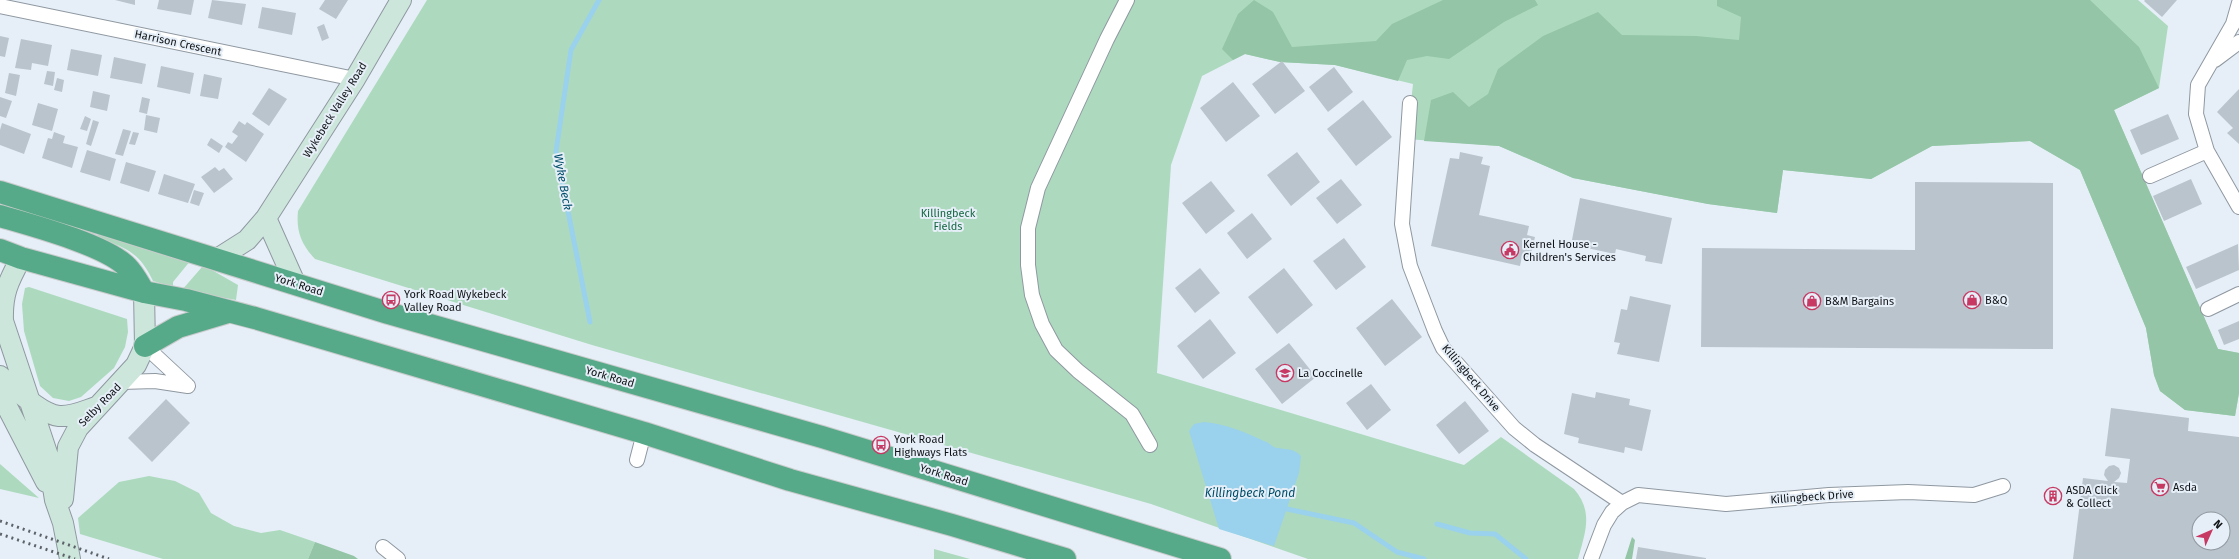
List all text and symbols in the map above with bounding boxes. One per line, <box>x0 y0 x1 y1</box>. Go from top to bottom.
street label: Harrison Crescent <box>133 27 223 59</box>
street label: Wykebeck Valley Road <box>300 60 370 160</box>
water label: Wyke Beck <box>551 153 575 212</box>
park label: Killingbeck Fields <box>921 207 976 233</box>
place label: Kernel House - Children's Services <box>1523 238 1616 264</box>
public building icon: Kernel House - Children's Services <box>1500 240 1520 260</box>
street label: York Road <box>273 271 325 299</box>
place label: York Road Wykebeck Valley Road <box>404 288 507 314</box>
bus stop icon: York Road Wykebeck Valley Road <box>381 290 401 310</box>
shop icon: B&Q <box>1962 290 1982 310</box>
shop icon: B&M Bargains <box>1802 291 1822 311</box>
place label: B&Q <box>1985 294 2008 307</box>
place label: B&M Bargains <box>1825 295 1894 308</box>
street label: Killingbeck Drive <box>1439 342 1503 414</box>
school or university icon: La Coccinelle <box>1275 363 1295 383</box>
street label: York Road <box>584 364 636 390</box>
place label: La Coccinelle <box>1298 367 1363 380</box>
street label: Selby Road <box>76 381 124 429</box>
place label: York Road Highways Flats <box>894 433 967 459</box>
bus stop icon: York Road Highways Flats <box>871 435 891 455</box>
street label: York Road <box>918 461 970 489</box>
supermarket icon: Asda <box>2150 477 2170 497</box>
place label: Asda <box>2173 481 2197 494</box>
place label: ASDA Click & Collect <box>2066 484 2118 510</box>
water label: Killingbeck Pond <box>1205 486 1295 500</box>
building icon: ASDA Click & Collect <box>2043 486 2063 506</box>
street label: Killingbeck Drive <box>1770 488 1854 506</box>
north arrow <box>2191 511 2231 551</box>
text: N <box>2211 517 2225 531</box>

